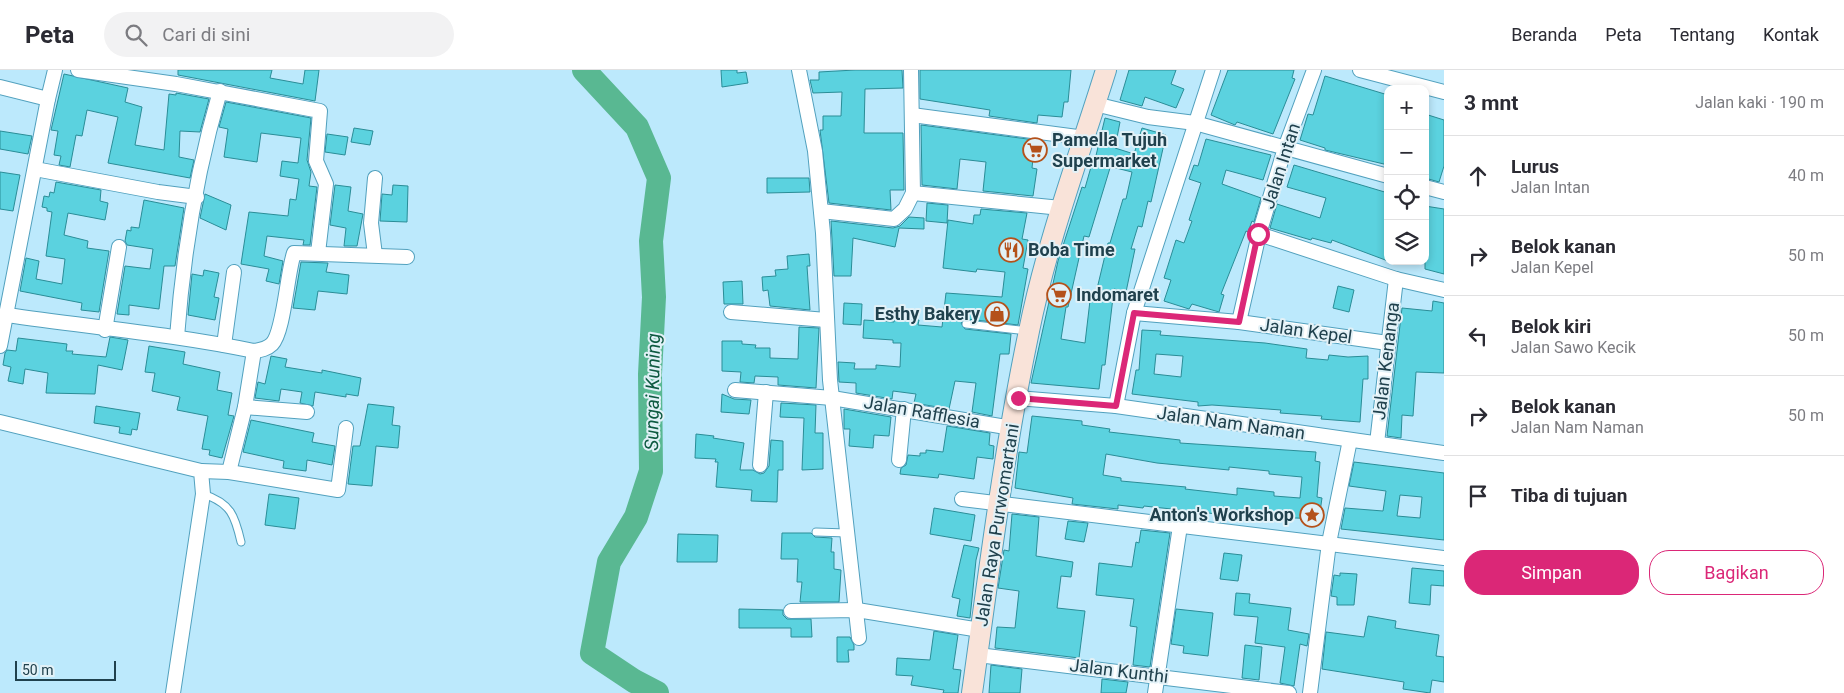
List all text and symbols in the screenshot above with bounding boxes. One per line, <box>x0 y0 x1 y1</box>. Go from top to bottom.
search box <box>104 12 454 57</box>
text: Peta <box>25 21 74 49</box>
icon: search <box>122 21 150 49</box>
text: Cari di sini <box>162 23 250 46</box>
text: Beranda <box>1511 24 1577 45</box>
text: Peta <box>1605 24 1642 45</box>
text: Tentang <box>1670 24 1735 45</box>
text: Kontak <box>1763 24 1819 45</box>
map controls <box>1384 85 1429 265</box>
button: + <box>1384 85 1429 130</box>
text: 3 mnt <box>1464 91 1518 115</box>
text: Jalan kaki · 190 m <box>1695 93 1824 112</box>
street label: Jalan Intan <box>1257 120 1304 211</box>
place label: Pamella Tujuh Supermarket <box>1052 129 1167 171</box>
button: − <box>1384 130 1429 175</box>
supermarket icon: Pamella Tujuh Supermarket <box>1022 137 1048 163</box>
text: Lurus <box>1511 155 1559 178</box>
icon: ahead <box>1464 162 1492 190</box>
text: 40 m <box>1788 166 1824 185</box>
button: locate <box>1384 175 1429 220</box>
text: Jalan Intan <box>1511 178 1590 197</box>
button: layers <box>1384 220 1429 265</box>
route start <box>1247 223 1270 246</box>
text: Belok kanan <box>1511 235 1616 258</box>
restaurant icon: Boba Time <box>998 237 1024 263</box>
place label: Boba Time <box>1028 239 1115 260</box>
icon: right <box>1464 242 1492 270</box>
text: 50 m <box>1788 246 1824 265</box>
text: Jalan Kepel <box>1511 258 1594 277</box>
supermarket icon: Indomaret <box>1046 282 1072 308</box>
place label: Indomaret <box>1076 284 1159 305</box>
shop icon: Esthy Bakery <box>984 301 1010 327</box>
street label: Jalan Kenanga <box>1368 301 1403 421</box>
place label: Esthy Bakery <box>875 303 981 324</box>
street label: Jalan Kepel <box>1259 314 1354 347</box>
text: Belok kiri <box>1511 315 1591 338</box>
icon: left <box>1464 322 1492 350</box>
text: 50 m <box>1788 326 1824 345</box>
water label: Sungai Kuning <box>640 333 665 451</box>
text: Jalan Sawo Kecik <box>1511 338 1636 357</box>
route end <box>1007 387 1030 410</box>
street label: Jalan Rafflesia <box>862 391 982 432</box>
text: Belok kanan <box>1511 395 1616 418</box>
street label: Jalan Nam Naman <box>1156 402 1306 443</box>
icon: right <box>1464 402 1492 430</box>
text: 50 m <box>1788 406 1824 425</box>
text: Jalan Nam Naman <box>1511 418 1644 437</box>
street label: Jalan Raya Purwomartani <box>970 422 1023 628</box>
icon: arrive <box>1464 482 1492 510</box>
text: Tiba di tujuan <box>1511 484 1627 507</box>
place icon: Anton's Workshop <box>1299 502 1325 528</box>
place label: Anton's Workshop <box>1149 504 1294 525</box>
button: Simpan <box>1464 550 1639 595</box>
button: Bagikan <box>1649 550 1824 595</box>
street label: Jalan Kunthi <box>1068 654 1170 687</box>
scale bar <box>15 658 116 681</box>
text: 50 m <box>22 662 54 678</box>

